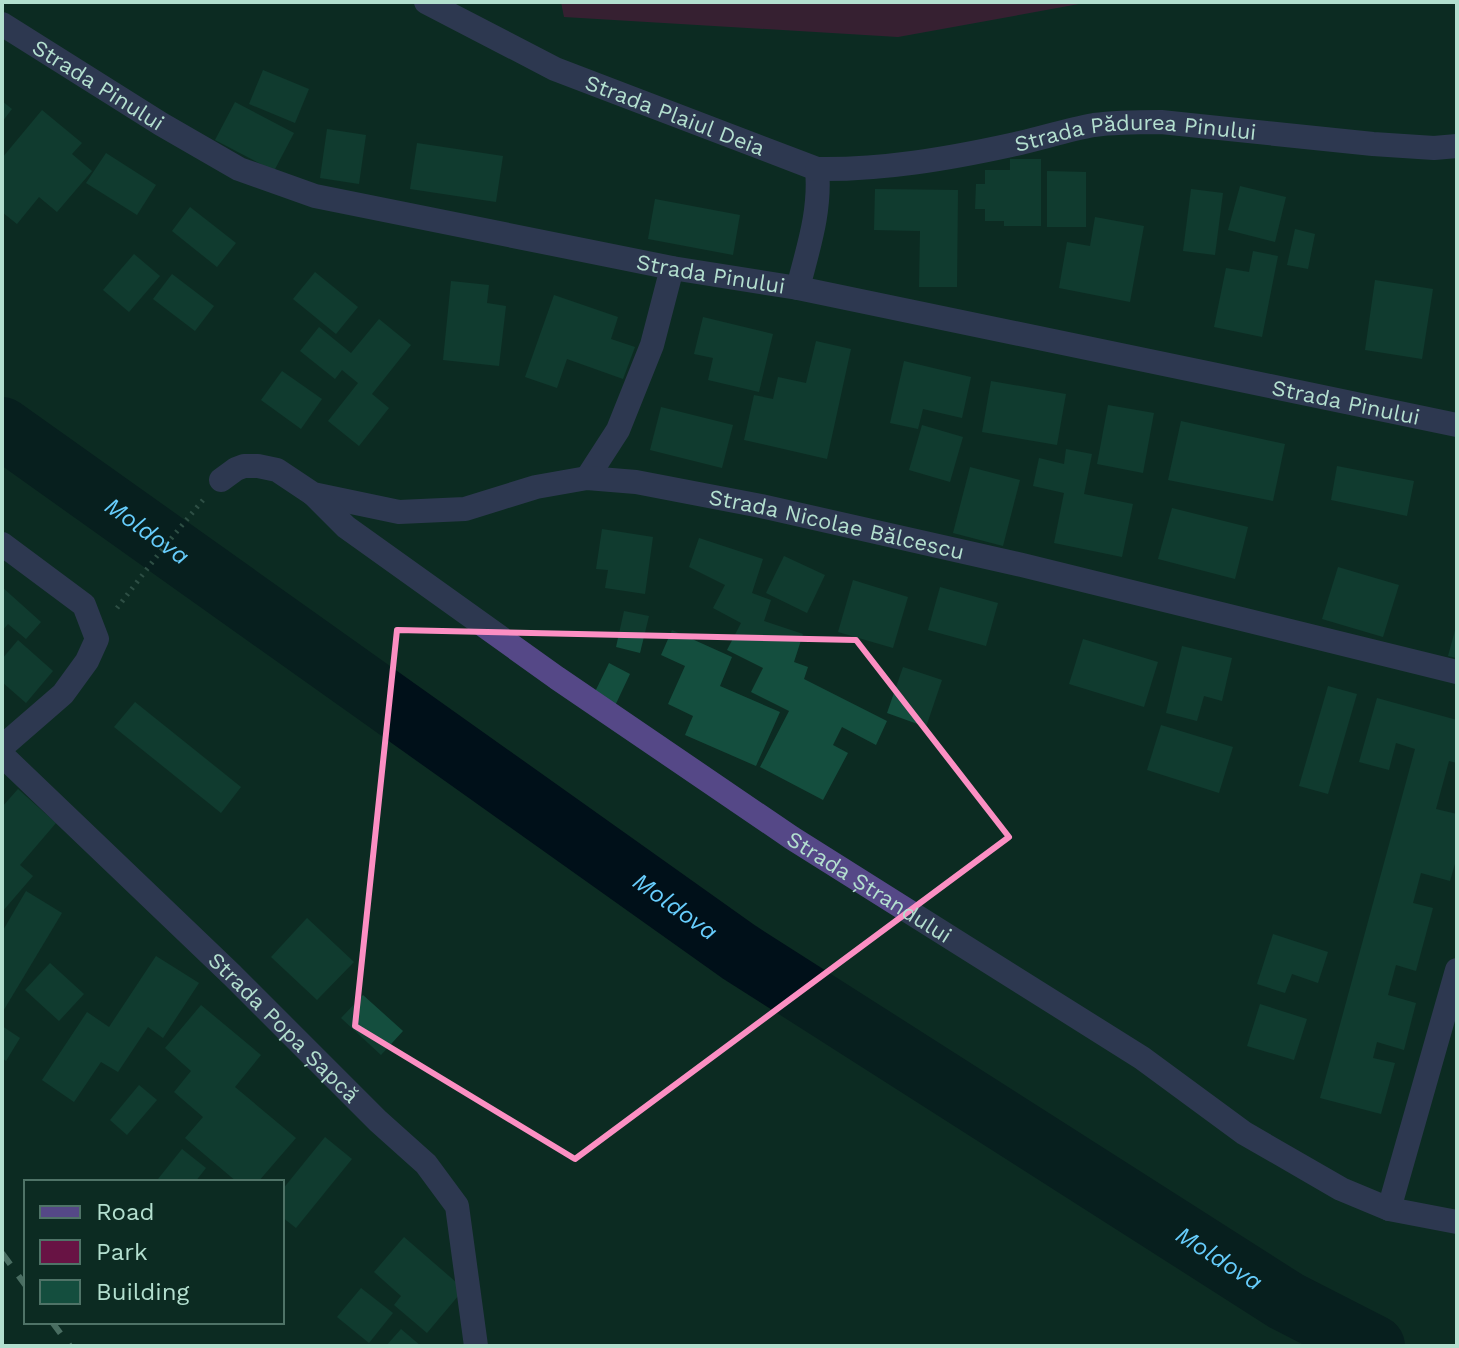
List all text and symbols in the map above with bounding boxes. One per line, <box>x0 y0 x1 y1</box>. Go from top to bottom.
street label: Strada Pinului <box>28 35 169 136</box>
street label: Strada Plaiul Deia <box>582 70 768 161</box>
street label: Strada Pădurea Pinului <box>1012 110 1258 157</box>
street label: Strada Pinului <box>634 249 787 299</box>
street label: Strada Pinului <box>1270 375 1422 430</box>
street label: Strada Nicolae Bălcescu <box>707 484 967 565</box>
water label: Moldova <box>99 492 195 571</box>
street label: Strada Ștrandului <box>782 826 956 948</box>
water label: Moldova <box>628 867 723 946</box>
street label: Strada Popa Șapcă <box>203 947 364 1108</box>
legend <box>24 1180 284 1324</box>
text: Road <box>96 1198 155 1226</box>
water label: Moldova <box>1171 1221 1268 1296</box>
text: Park <box>96 1238 148 1266</box>
text: Building <box>96 1278 189 1306</box>

